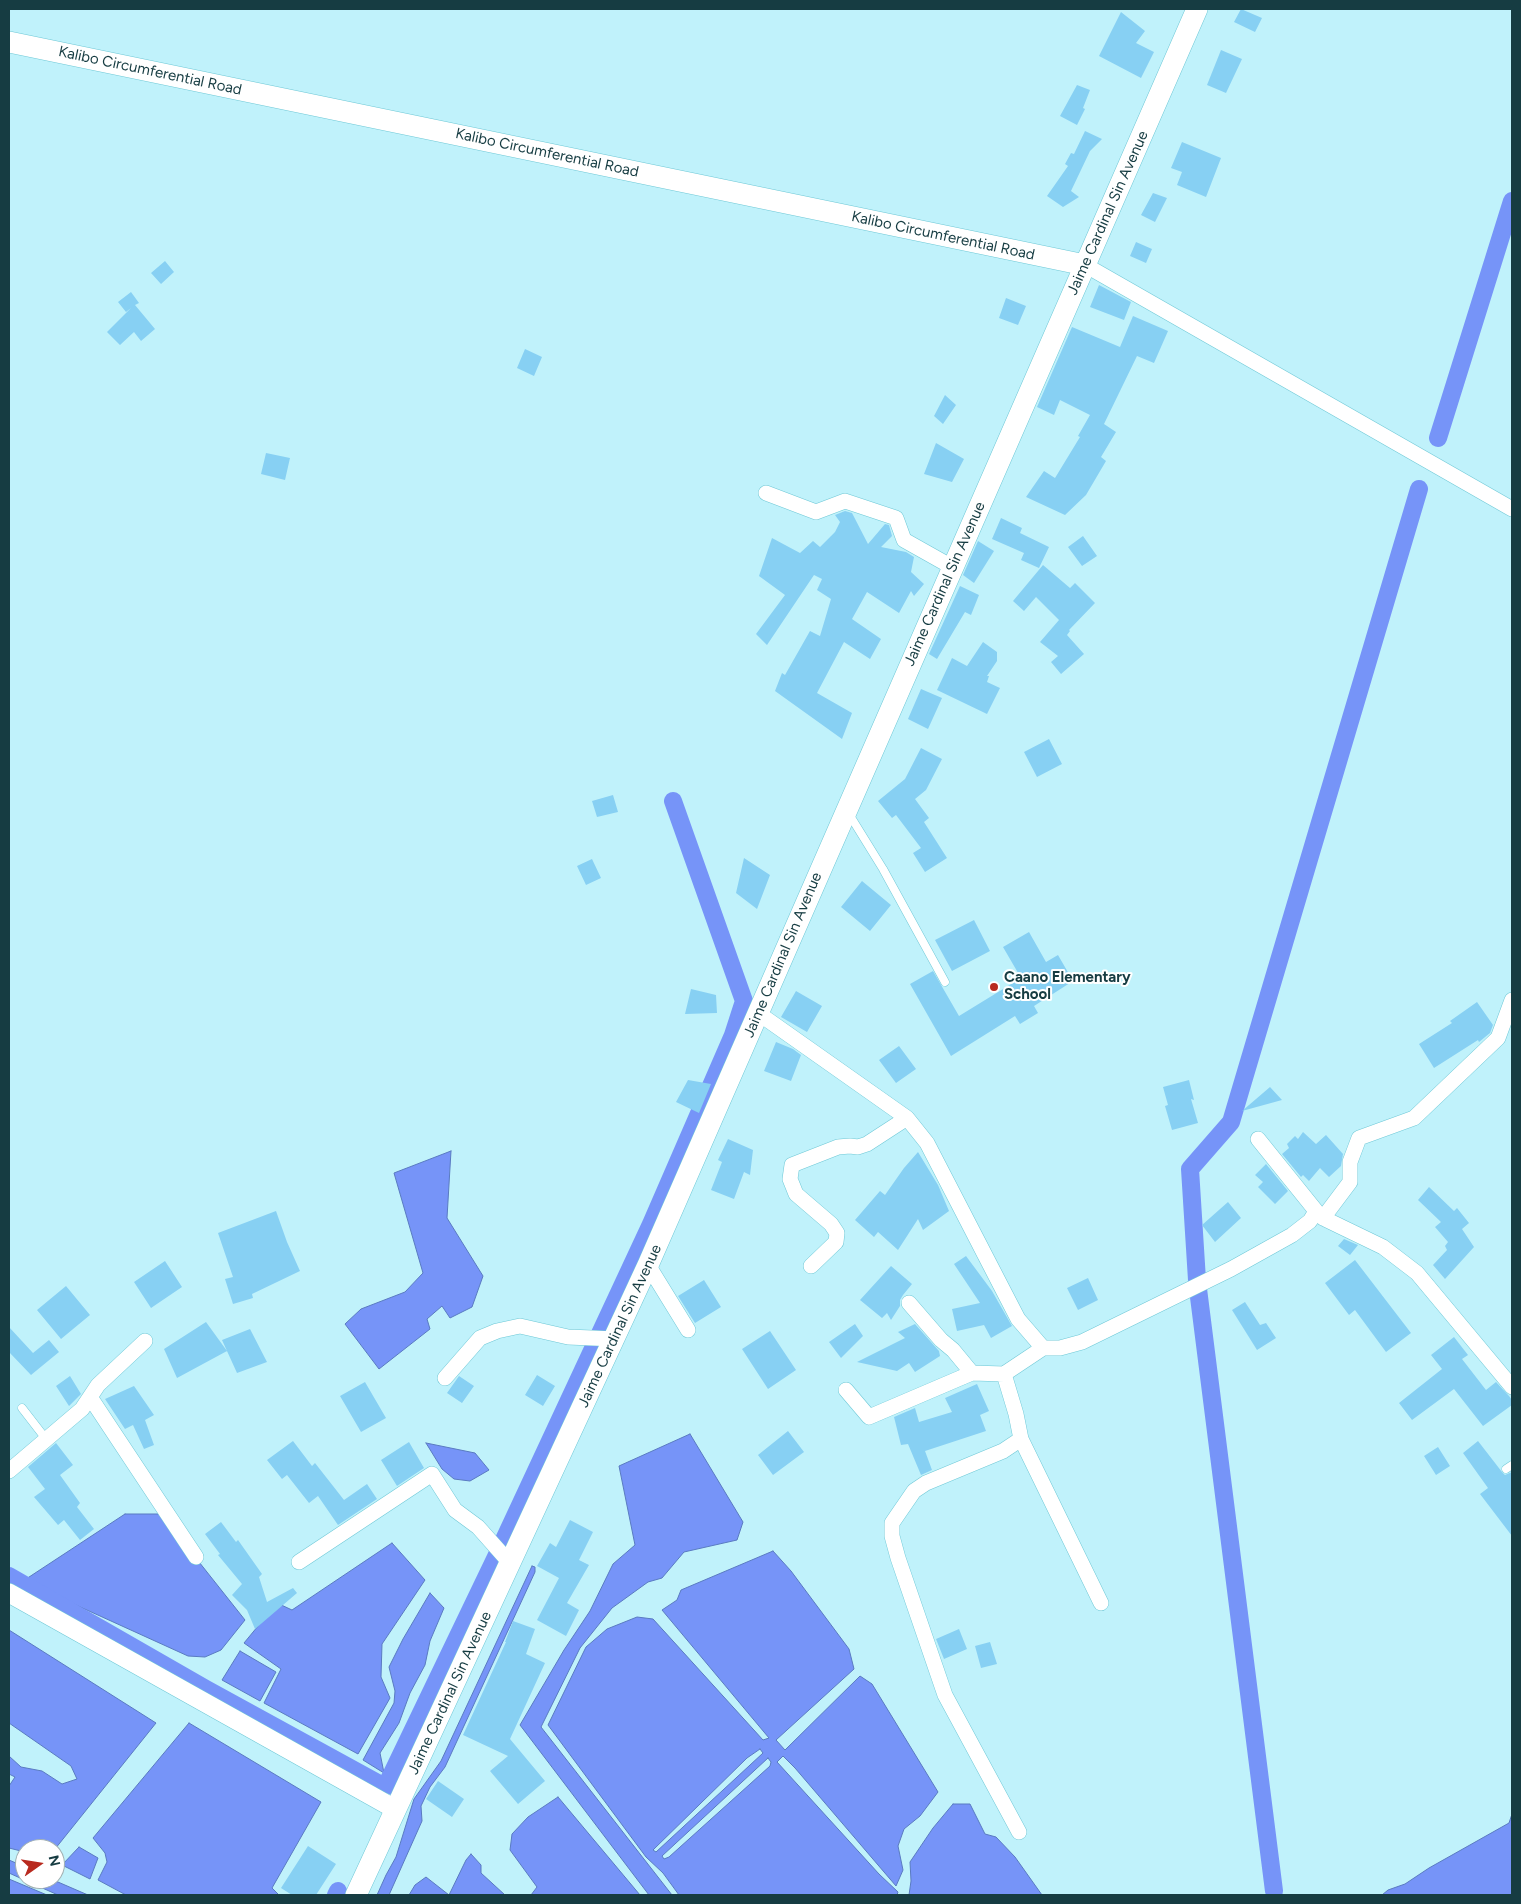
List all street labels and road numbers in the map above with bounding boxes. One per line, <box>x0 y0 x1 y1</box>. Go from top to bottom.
street label: Kalibo Circumferential Road <box>57 43 243 99</box>
street label: Kalibo Circumferential Road <box>454 125 640 181</box>
street label: Jaime Cardinal Sin Avenue <box>1064 128 1152 298</box>
street label: Kalibo Circumferential Road <box>850 208 1036 264</box>
street label: Jaime Cardinal Sin Avenue <box>901 499 989 669</box>
street label: Jaime Cardinal Sin Avenue <box>740 870 826 1040</box>
street label: Jaime Cardinal Sin Avenue <box>574 1242 666 1410</box>
street label: Jaime Cardinal Sin Avenue <box>404 1609 496 1777</box>

